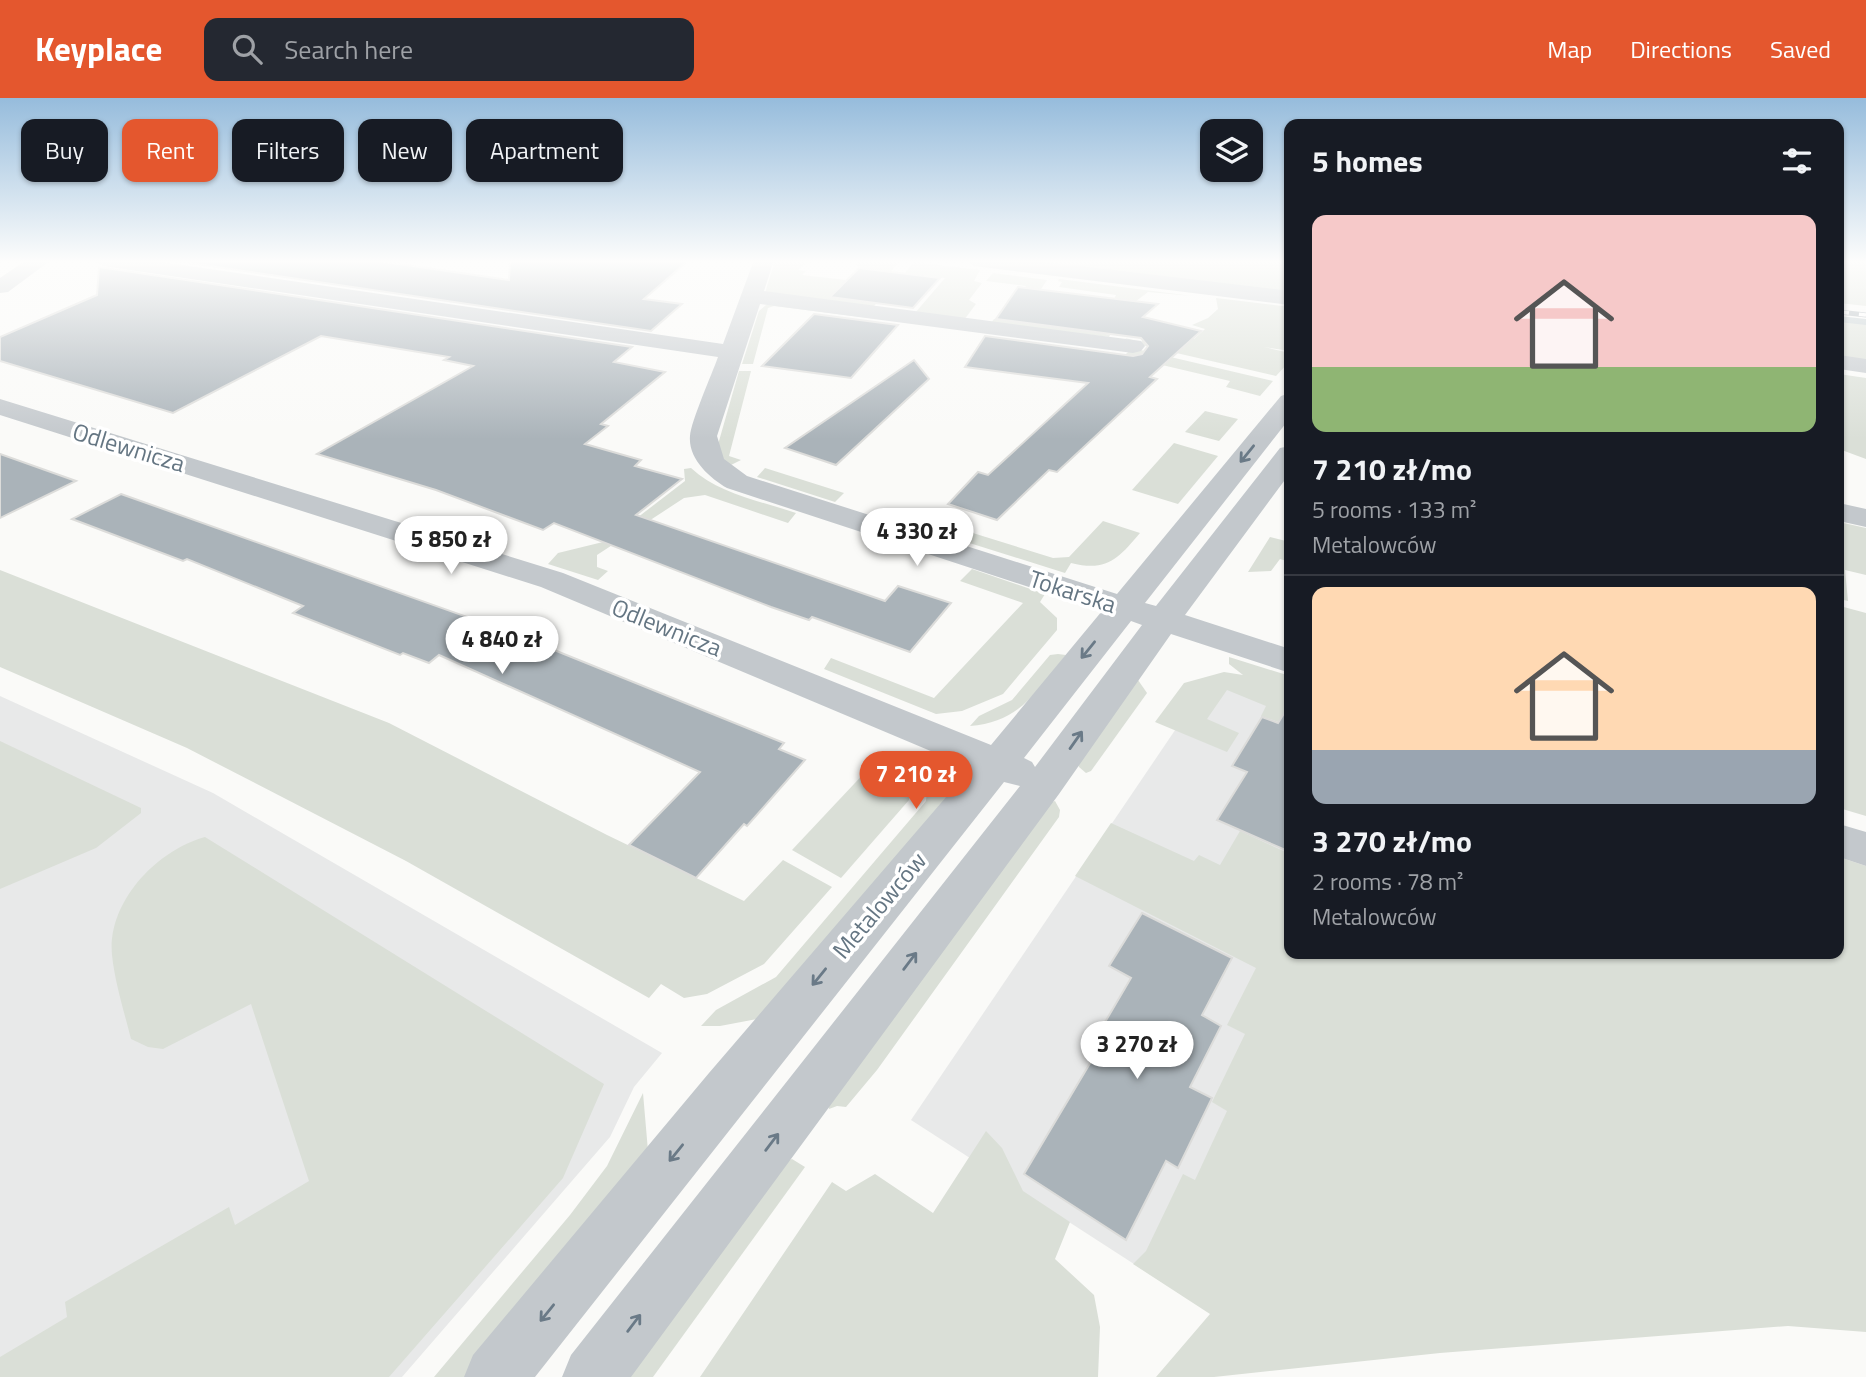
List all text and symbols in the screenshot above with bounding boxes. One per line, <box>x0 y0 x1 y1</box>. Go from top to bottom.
search box <box>204 18 694 81</box>
text: Keyplace <box>35 24 162 74</box>
icon: search <box>228 30 266 68</box>
text: Search here <box>284 30 413 69</box>
text: Map <box>1547 31 1592 67</box>
text: Directions <box>1630 31 1732 67</box>
text: Saved <box>1770 31 1831 67</box>
chip: Buy <box>21 119 108 182</box>
chip: Rent <box>122 119 218 182</box>
chip: Filters <box>232 119 344 182</box>
chip: New <box>358 119 452 182</box>
chip: Apartment <box>466 119 623 182</box>
map controls <box>1200 119 1263 182</box>
button: layers <box>1200 119 1263 182</box>
text: 5 homes <box>1312 138 1423 184</box>
icon: filters <box>1778 142 1816 180</box>
icon: home <box>1501 261 1627 387</box>
street label: Odlewnicza <box>68 413 190 481</box>
one-way arrow <box>1239 444 1254 462</box>
text: 7 210 zł/mo <box>1312 446 1472 492</box>
text: 5 rooms · 133 m² <box>1312 492 1476 527</box>
pin: 4 330 zł <box>845 508 989 568</box>
text: 4 330 zł <box>877 513 957 548</box>
pin: 5 850 zł <box>379 517 523 576</box>
text: 5 850 zł <box>411 521 491 556</box>
text: Metalowców <box>1312 527 1437 562</box>
street label: Tokarska <box>1025 560 1121 622</box>
street label: Odlewnicza <box>607 589 727 665</box>
pin: 4 840 zł <box>430 616 574 676</box>
text: 4 840 zł <box>462 621 542 656</box>
icon: home <box>1501 633 1627 759</box>
one-way arrow <box>1081 640 1096 658</box>
one-way arrow <box>1068 731 1083 750</box>
pin: 7 210 zł <box>844 752 988 811</box>
text: 7 210 zł <box>876 756 956 791</box>
text: 3 270 zł/mo <box>1312 818 1472 864</box>
street label: Metalowców <box>823 844 935 966</box>
text: 2 rooms · 78 m² <box>1312 864 1463 899</box>
text: Metalowców <box>1312 899 1437 934</box>
one-way arrow <box>902 952 917 971</box>
one-way arrow <box>812 967 827 985</box>
pin: 3 270 zł <box>1065 1021 1209 1081</box>
text: 3 270 zł <box>1097 1026 1177 1061</box>
one-way arrow <box>765 1133 780 1152</box>
one-way arrow <box>668 1144 683 1162</box>
one-way arrow <box>540 1303 555 1321</box>
one-way arrow <box>627 1314 641 1333</box>

